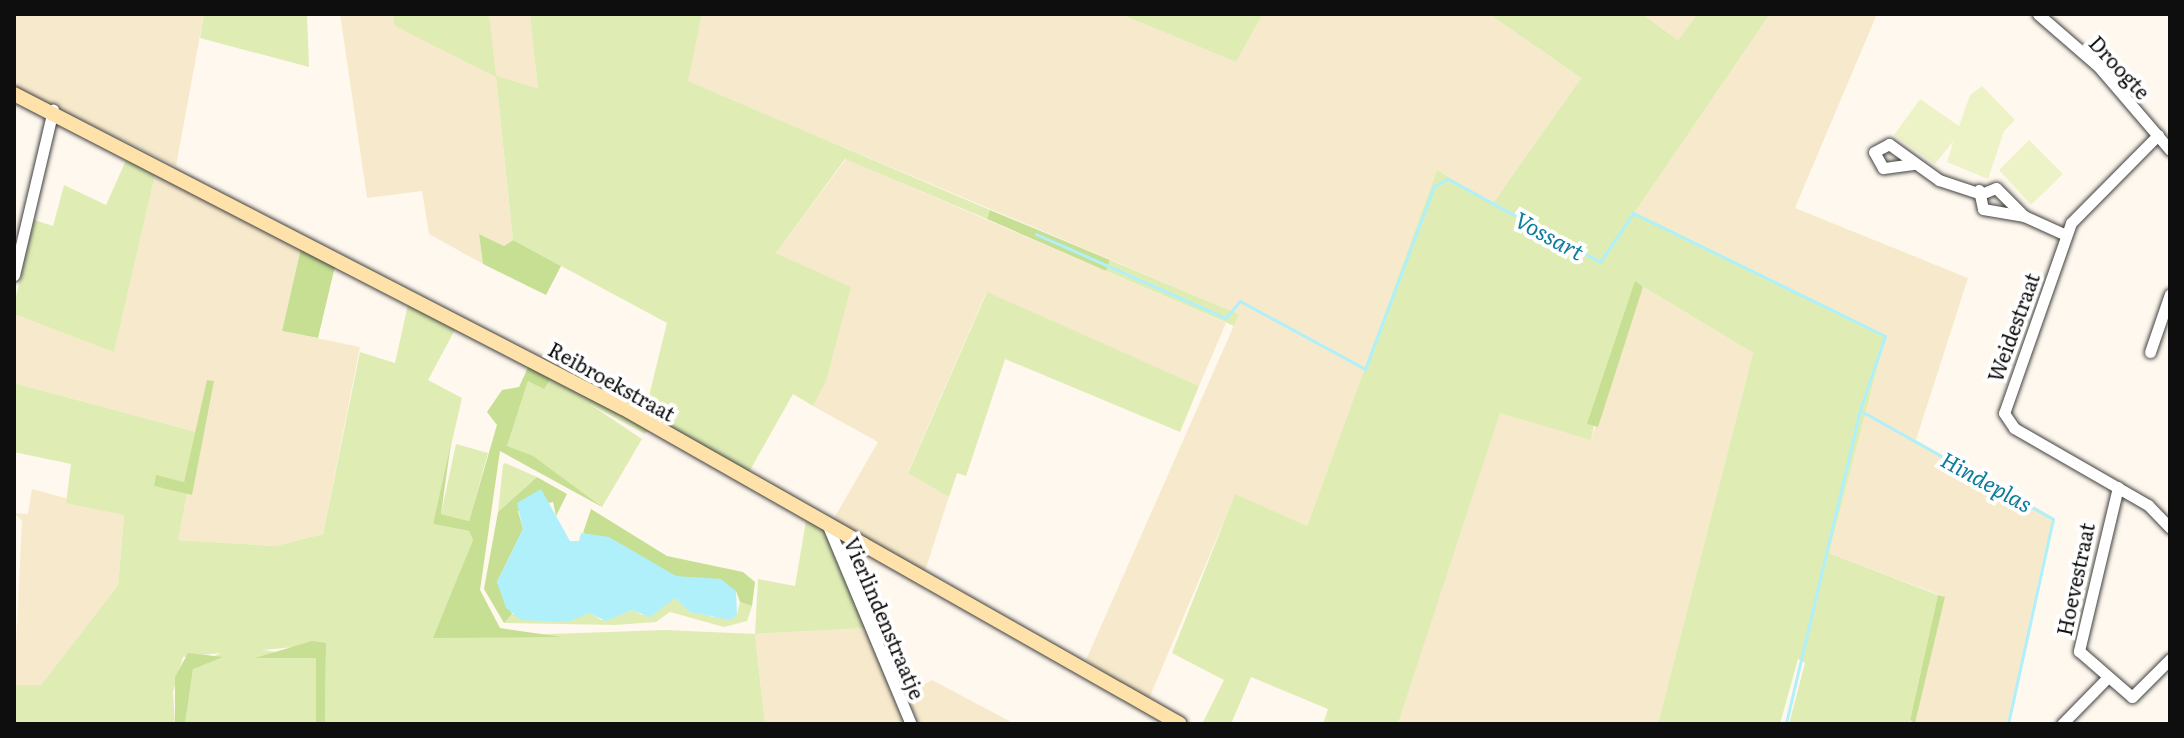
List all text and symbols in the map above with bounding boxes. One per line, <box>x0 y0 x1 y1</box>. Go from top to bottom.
street label: Droogte <box>2085 30 2155 104</box>
water label: Vossart <box>1511 205 1589 265</box>
street label: Weidestraat <box>1982 269 2044 385</box>
street label: Reibroekstraat <box>545 336 679 426</box>
water label: Hindeplas <box>1937 445 2037 517</box>
street label: Hoevestraat <box>2051 520 2099 638</box>
street label: Vierlindenstraatje <box>840 533 930 703</box>

